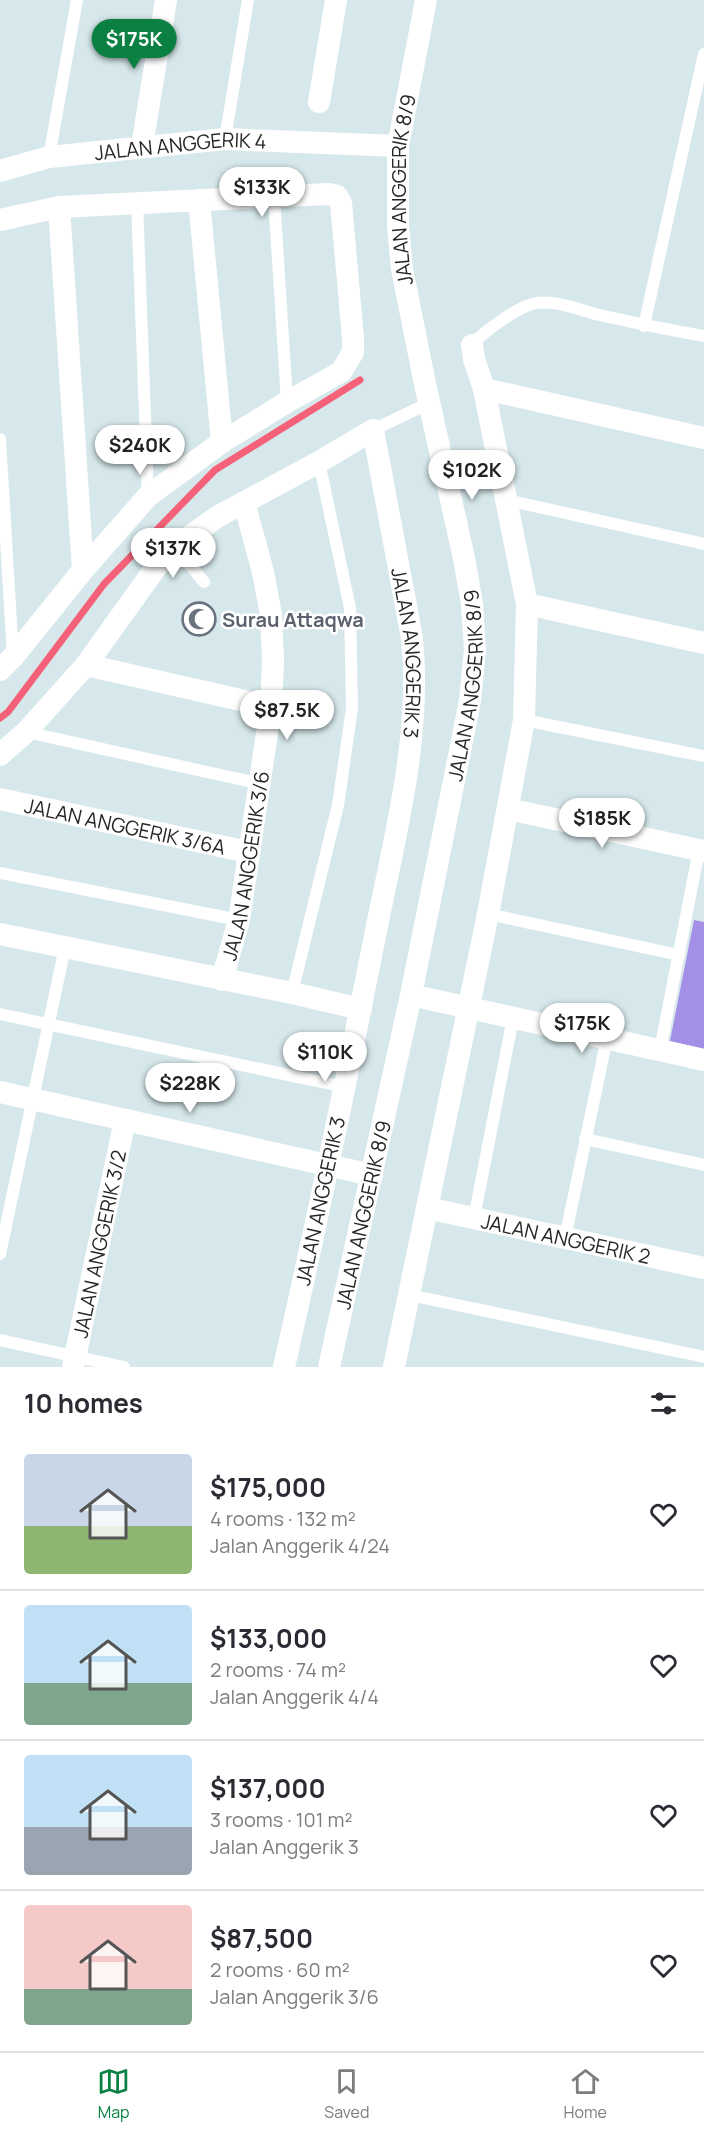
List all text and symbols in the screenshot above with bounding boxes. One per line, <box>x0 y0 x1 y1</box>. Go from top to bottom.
pin: $175K <box>92 19 176 70</box>
text: $175K <box>106 25 162 52</box>
street label: JALAN ANGGERIK 8/9 <box>384 92 421 288</box>
street label: JALAN ANGGERIK 4 <box>93 125 267 166</box>
pin: $133K <box>220 167 304 218</box>
text: $133K <box>233 173 291 200</box>
pin: $240K <box>98 425 182 476</box>
text: $240K <box>109 431 171 458</box>
pin: $102K <box>430 450 514 501</box>
text: $102K <box>442 456 502 483</box>
pin: $137K <box>131 528 215 579</box>
text: $137K <box>145 534 201 561</box>
street label: JALAN ANGGERIK 3 <box>386 565 428 740</box>
street label: JALAN ANGGERIK 8/9 <box>441 588 489 783</box>
mosque icon: Surau Attaqwa <box>181 601 217 637</box>
place label: Surau Attaqwa <box>222 606 364 633</box>
pin: $87.5K <box>238 690 336 741</box>
text: $87.5K <box>254 696 320 723</box>
street label: JALAN ANGGERIK 3/6 <box>215 769 275 964</box>
street label: JALAN ANGGERIK 3/6A <box>22 791 228 860</box>
pin: $185K <box>560 798 644 849</box>
text: $185K <box>573 804 631 831</box>
pin: $175K <box>540 1003 624 1054</box>
text: $175K <box>554 1009 610 1036</box>
pin: $110K <box>283 1032 367 1083</box>
text: $110K <box>297 1038 353 1065</box>
pin: $228K <box>148 1063 232 1114</box>
text: $228K <box>159 1069 221 1096</box>
street label: JALAN ANGGERIK 3 <box>289 1114 351 1288</box>
street label: JALAN ANGGERIK 8/9 <box>329 1118 397 1312</box>
street label: JALAN ANGGERIK 3/2 <box>66 1147 132 1340</box>
street label: JALAN ANGGERIK 2 <box>479 1207 653 1269</box>
text: 10 homes <box>24 1385 143 1421</box>
icon: filters <box>647 1387 680 1420</box>
text: $175,000 <box>210 1469 326 1505</box>
icon: home <box>72 1478 144 1550</box>
icon: heart <box>647 1498 680 1531</box>
text: 4 rooms · 132 m² <box>210 1505 356 1532</box>
text: Jalan Anggerik 4/24 <box>210 1532 390 1559</box>
text: $133,000 <box>210 1620 327 1656</box>
icon: home <box>72 1629 144 1701</box>
icon: heart <box>647 1649 680 1682</box>
text: 2 rooms · 74 m² <box>210 1656 346 1683</box>
text: Jalan Anggerik 4/4 <box>210 1683 379 1710</box>
text: $137,000 <box>210 1770 326 1806</box>
icon: home <box>72 1779 144 1851</box>
icon: heart <box>647 1799 680 1832</box>
text: 3 rooms · 101 m² <box>210 1806 352 1833</box>
text: Jalan Anggerik 3 <box>210 1833 359 1860</box>
text: $87,500 <box>210 1920 313 1956</box>
icon: home <box>72 1929 144 2001</box>
icon: heart <box>647 1949 680 1982</box>
text: 2 rooms · 60 m² <box>210 1956 350 1983</box>
text: Jalan Anggerik 3/6 <box>210 1983 379 2010</box>
tab: Map <box>97 2065 130 2123</box>
tab: Saved <box>324 2065 369 2123</box>
tab: Home <box>564 2065 607 2123</box>

